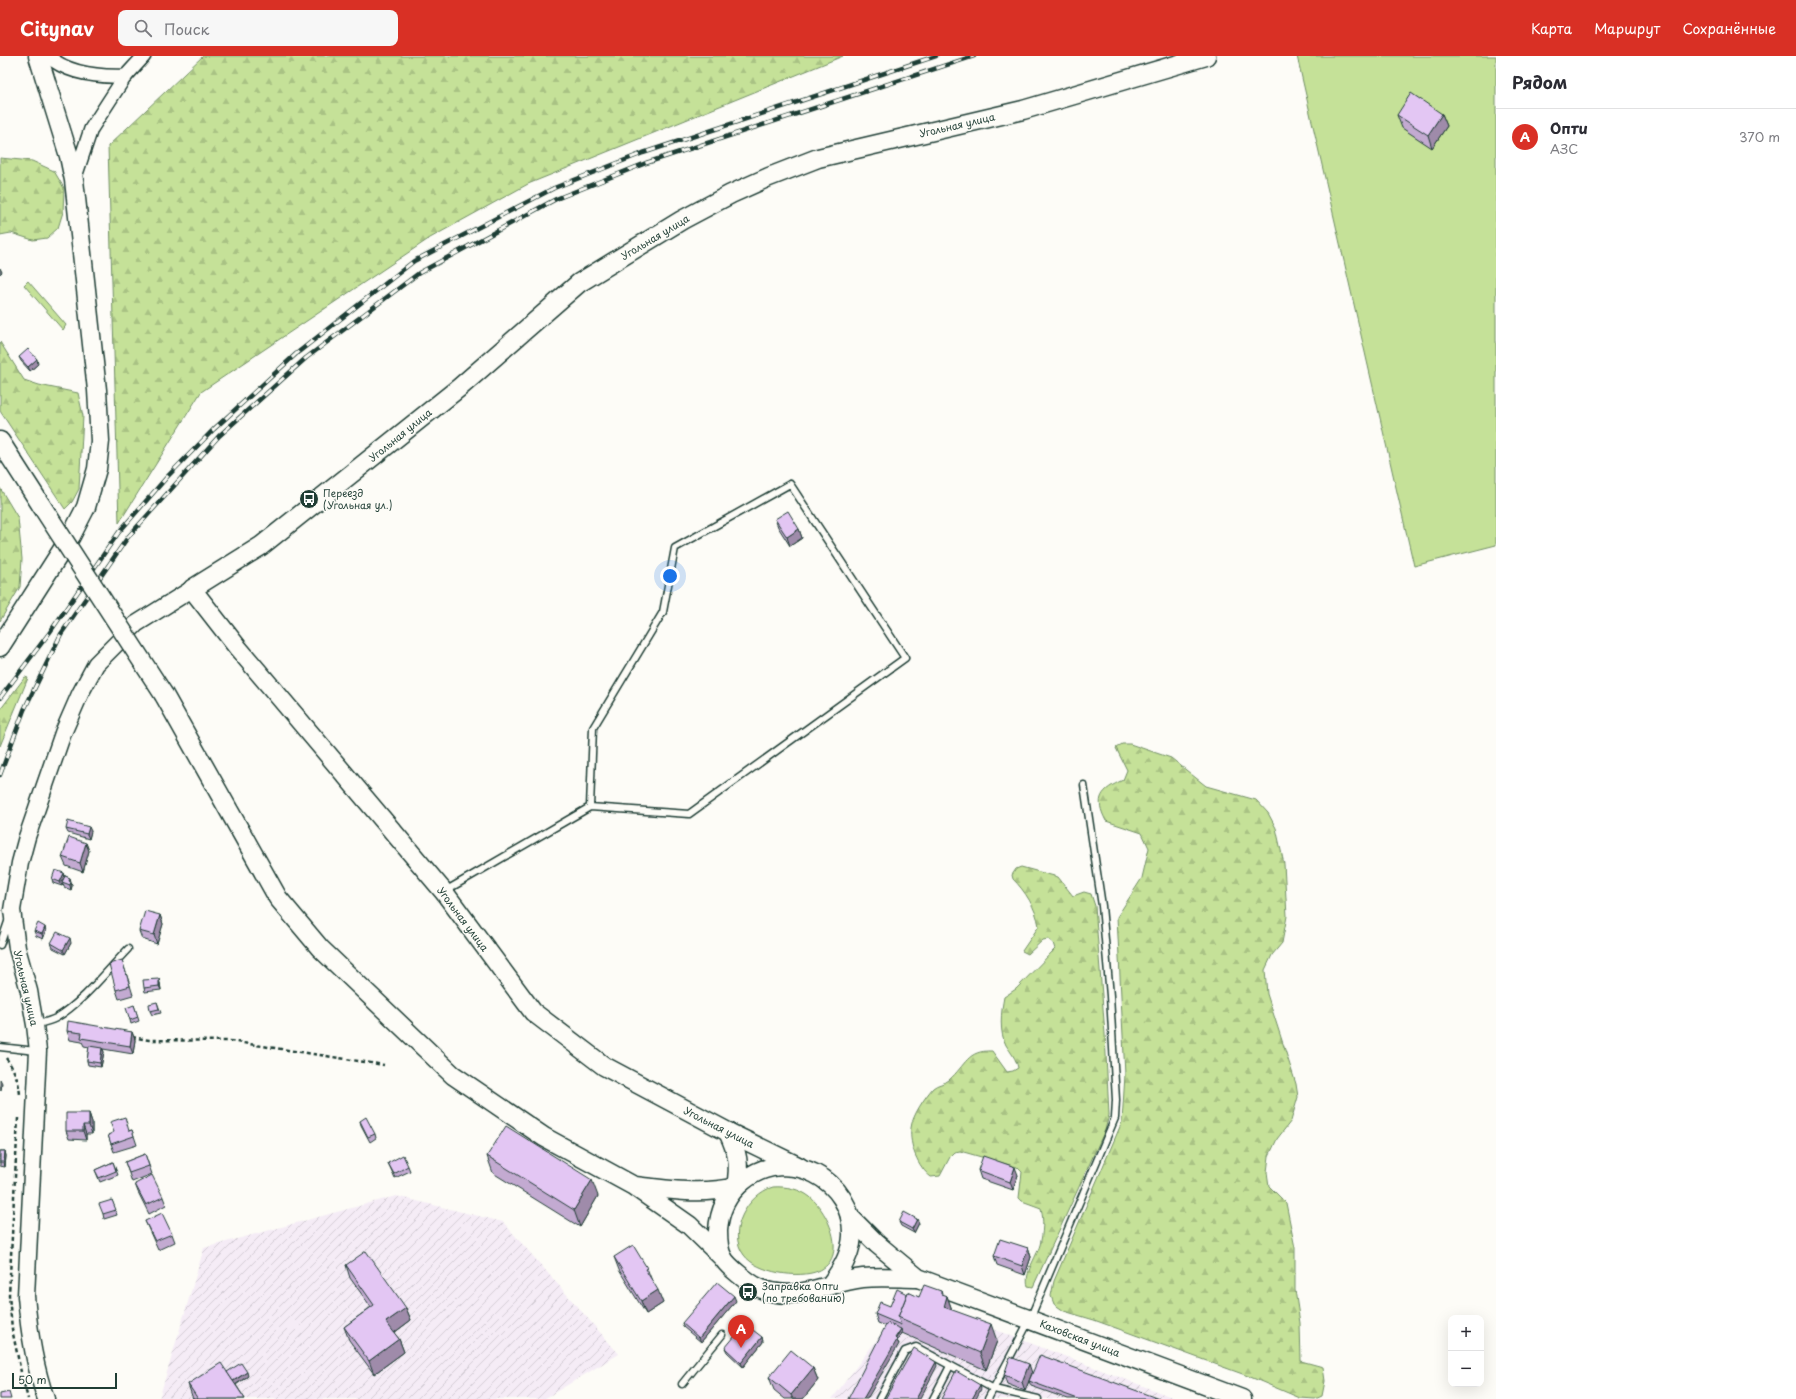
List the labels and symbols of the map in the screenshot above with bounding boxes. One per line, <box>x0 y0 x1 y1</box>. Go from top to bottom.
street label: Угольная улица <box>917 108 997 141</box>
street label: Угольная улица <box>618 210 692 263</box>
street label: Угольная улица <box>365 404 435 465</box>
place label: Переезд (Угольная ул.) <box>323 485 393 512</box>
bus stop icon: Переезд (Угольная ул.) <box>298 488 320 510</box>
your location <box>660 566 680 586</box>
street label: Угольная улица <box>434 883 493 955</box>
street label: Угольная улица <box>10 948 43 1028</box>
street label: Угольная улица <box>681 1102 758 1151</box>
place label: Заправка Опти (по требованию) <box>762 1278 845 1305</box>
bus stop icon: Заправка Опти (по требованию) <box>737 1281 759 1303</box>
pin: A <box>728 1315 754 1348</box>
street label: Каховская улица <box>1038 1315 1123 1360</box>
scale bar <box>12 1371 117 1390</box>

